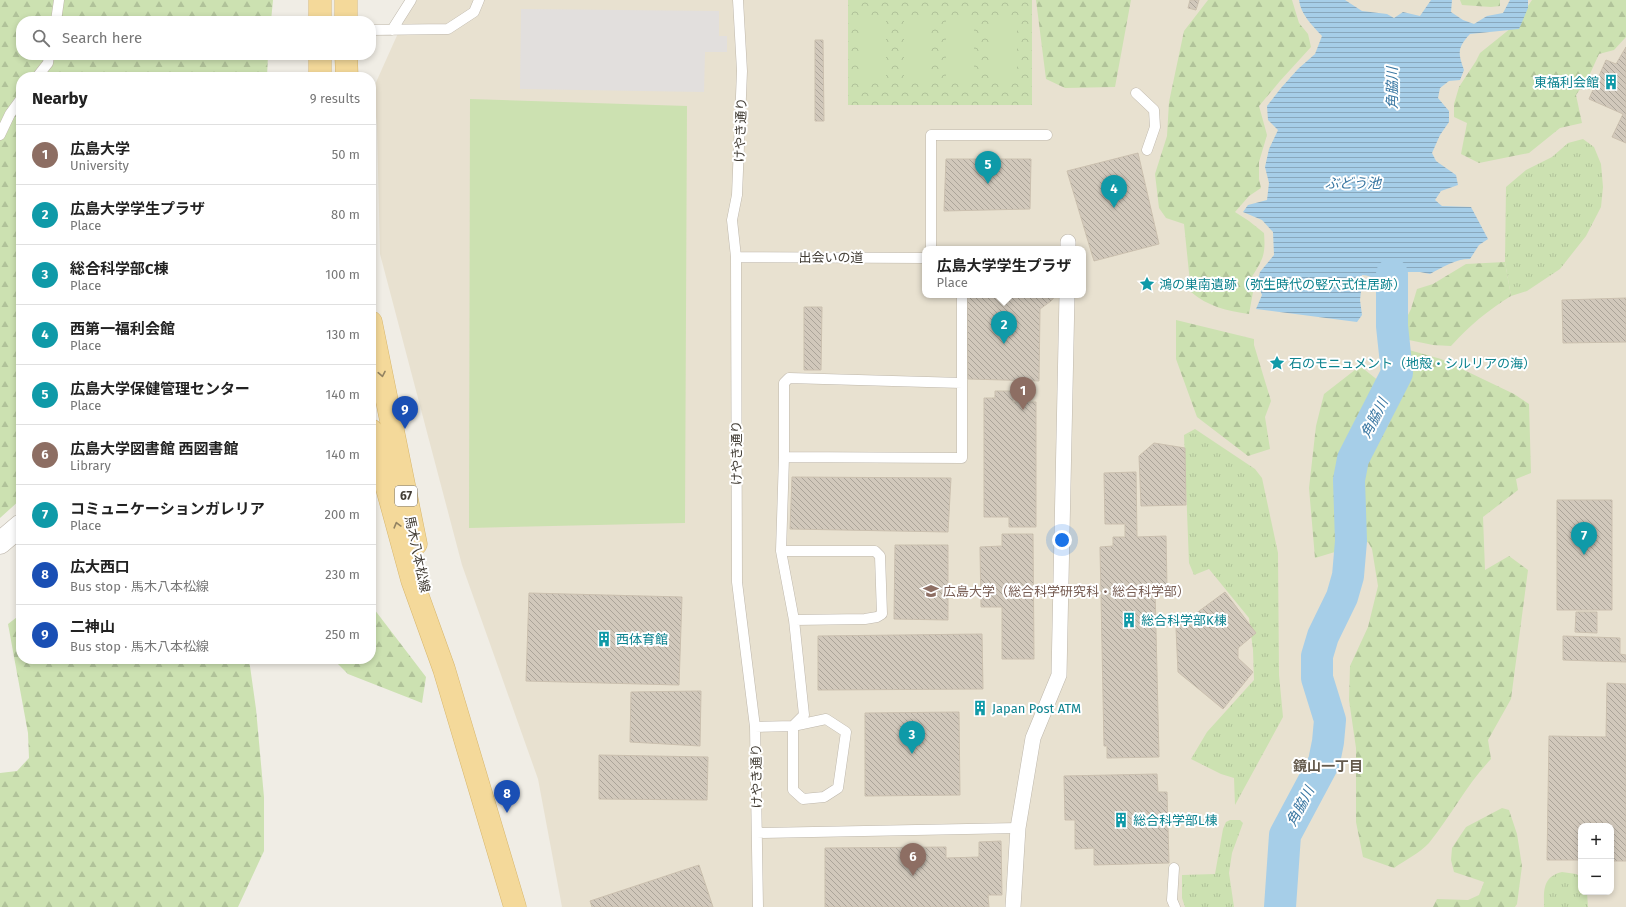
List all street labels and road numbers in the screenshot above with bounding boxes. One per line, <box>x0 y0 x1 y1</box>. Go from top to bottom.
street label: けやき通り <box>732 97 749 163</box>
street label: 出会いの道 <box>798 250 864 265</box>
street label: けやき通り <box>729 420 744 486</box>
road number: 67 <box>395 486 417 506</box>
street label: 馬木八本松線 <box>402 514 433 594</box>
street label: けやき通り <box>748 743 765 809</box>

